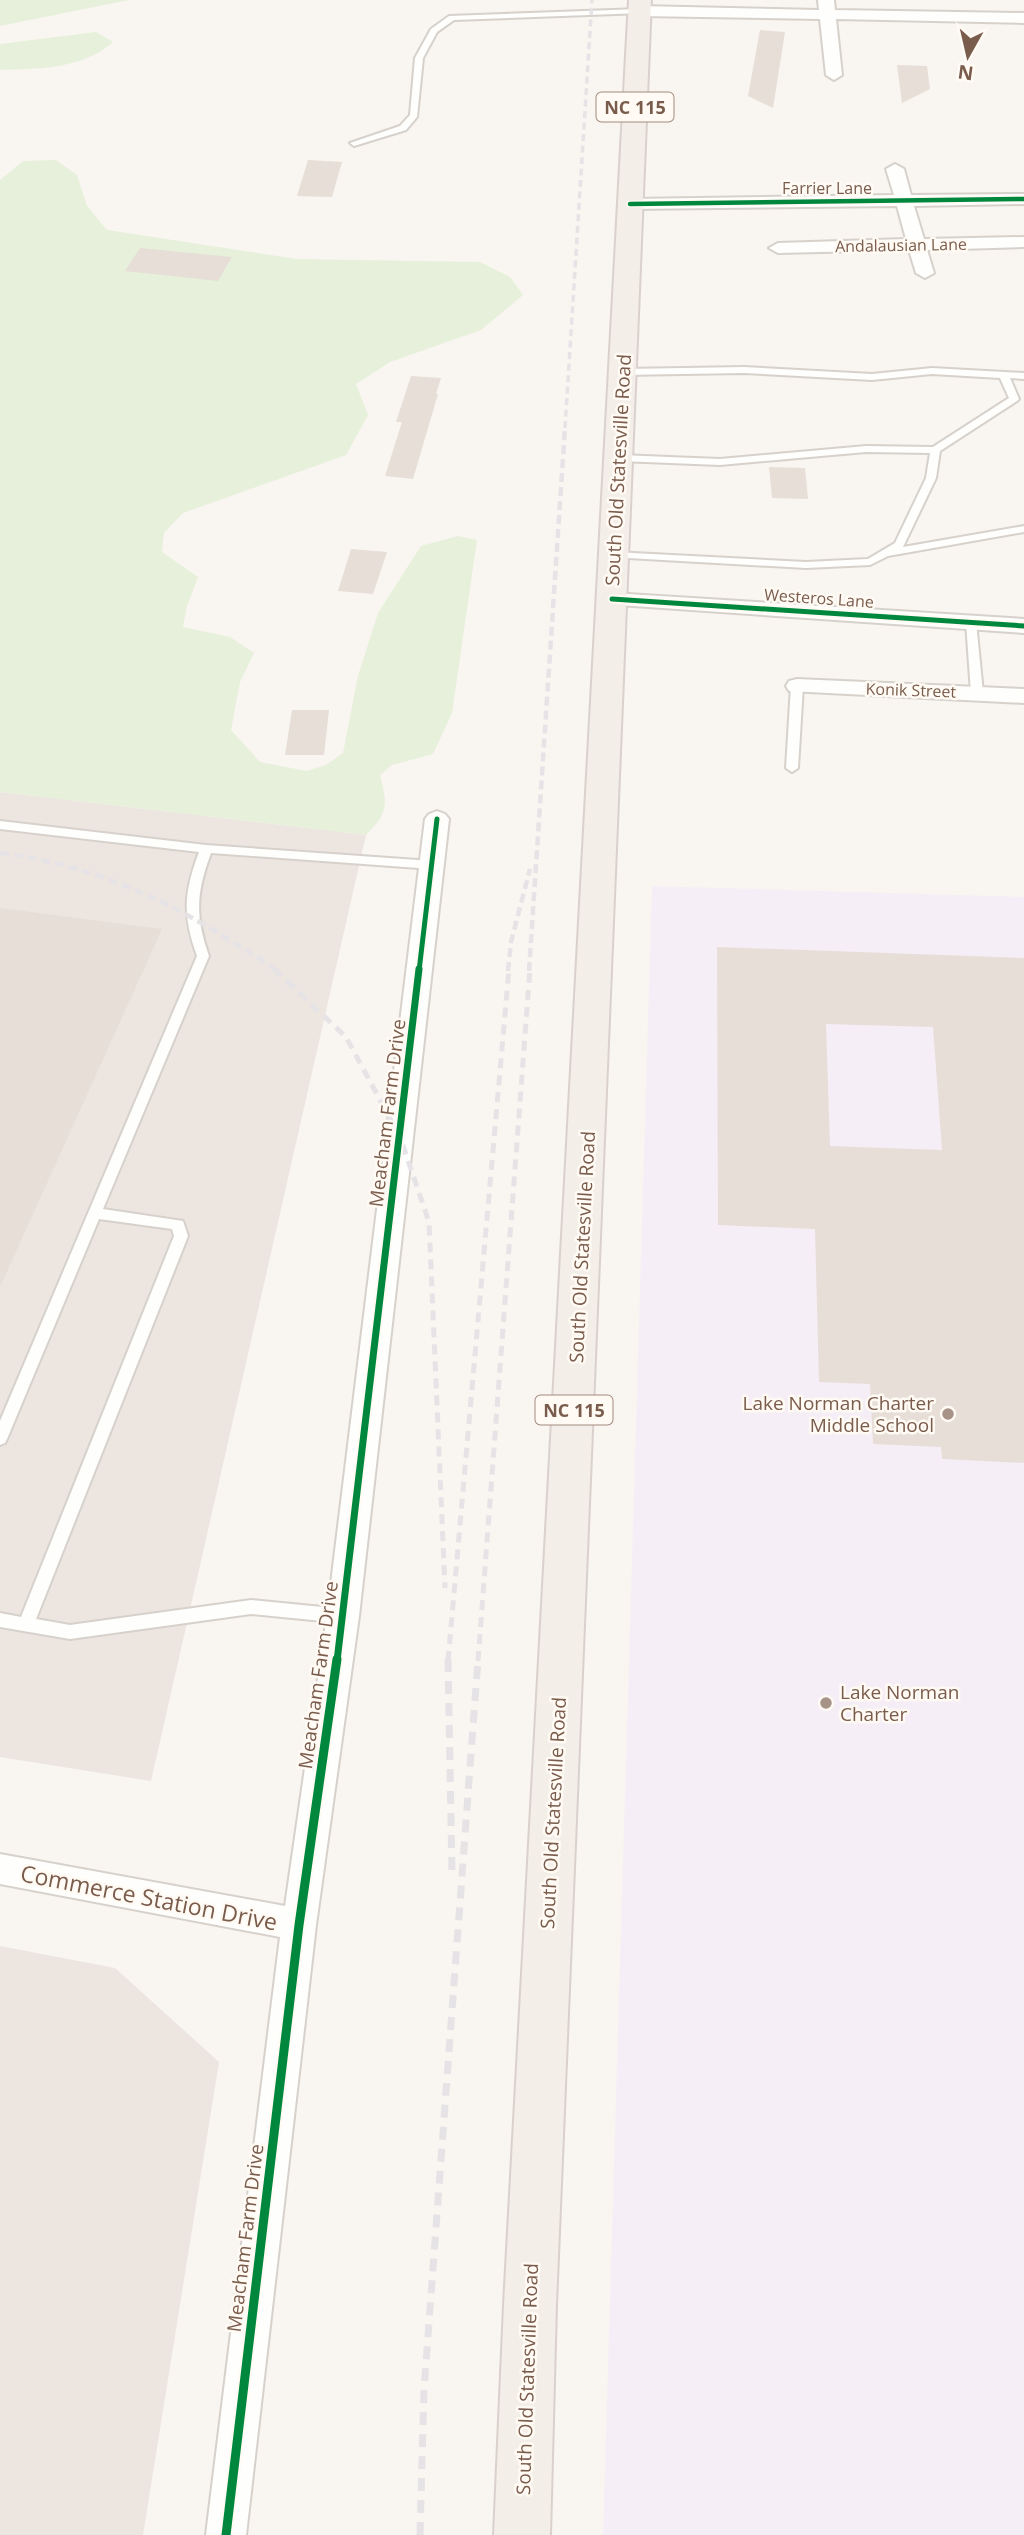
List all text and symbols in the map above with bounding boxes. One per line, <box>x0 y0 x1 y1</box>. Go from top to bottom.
north arrow <box>933 21 1003 91</box>
text: N <box>956 59 975 87</box>
road number: NC 115 <box>596 92 674 122</box>
street label: Farrier Lane <box>782 177 872 199</box>
street label: Andalausian Lane <box>835 233 967 257</box>
street label: South Old Statesville Road <box>599 353 637 587</box>
street label: Westeros Lane <box>763 583 875 613</box>
street label: Konik Street <box>865 677 957 703</box>
street label: Meacham Farm Drive <box>363 1017 411 1209</box>
street label: South Old Statesville Road <box>563 1130 601 1364</box>
place label: Lake Norman Charter Middle School <box>743 1390 934 1438</box>
road number: NC 115 <box>536 1395 612 1424</box>
marker: Lake Norman Charter Middle School <box>940 1406 956 1422</box>
street label: Meacham Farm Drive <box>292 1579 344 1771</box>
place label: Lake Norman Charter <box>840 1679 959 1727</box>
marker: Lake Norman Charter <box>818 1695 834 1711</box>
street label: South Old Statesville Road <box>534 1696 572 1930</box>
street label: Commerce Station Drive <box>18 1856 280 1938</box>
street label: Meacham Farm Drive <box>221 2142 269 2334</box>
street label: South Old Statesville Road <box>510 2263 544 2495</box>

